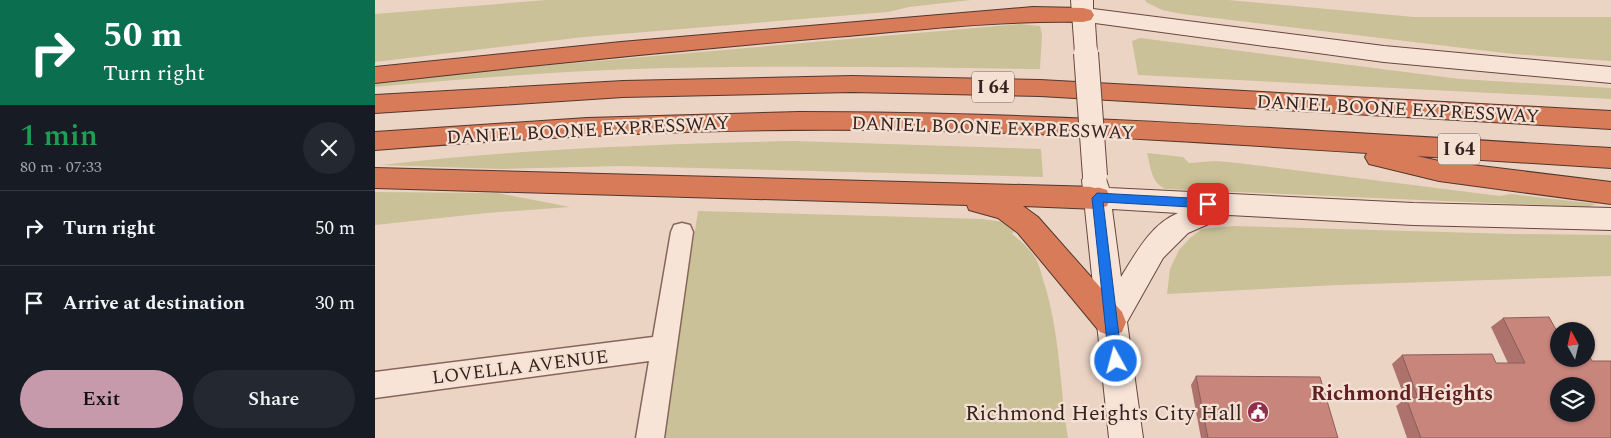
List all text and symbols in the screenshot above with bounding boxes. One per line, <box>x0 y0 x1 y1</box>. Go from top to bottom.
text: 50 m <box>103 9 183 62</box>
icon: right <box>20 20 85 85</box>
text: Turn right <box>103 57 205 90</box>
road number: I 64 <box>972 72 1014 102</box>
street label: DANIEL BOONE EXPRESSWAY <box>1256 88 1540 131</box>
street label: DANIEL BOONE EXPRESSWAY <box>446 109 730 152</box>
street label: DANIEL BOONE EXPRESSWAY <box>851 109 1135 148</box>
text: 1 min <box>20 113 98 159</box>
button: close <box>303 122 355 174</box>
road number: I 64 <box>1438 134 1480 164</box>
text: 80 m · 07:33 <box>20 155 102 179</box>
pin <box>1187 183 1229 225</box>
icon: arrive <box>1194 190 1222 218</box>
icon: right <box>20 214 48 242</box>
text: Turn right <box>63 214 156 243</box>
text: 50 m <box>315 214 355 243</box>
icon: arrive <box>20 289 48 317</box>
text: Arrive at destination <box>63 289 245 318</box>
text: 30 m <box>315 289 355 318</box>
north arrow <box>1550 322 1595 368</box>
map controls <box>1550 322 1595 422</box>
position arrow <box>1089 334 1141 386</box>
street label: LOVELLA AVENUE <box>430 342 610 393</box>
button: Exit <box>20 370 183 428</box>
button: Share <box>193 370 355 428</box>
button: layers <box>1550 377 1595 422</box>
district label: Richmond Heights <box>1311 378 1493 410</box>
place label: Richmond Heights City Hall <box>965 397 1242 430</box>
public building icon: Richmond Heights City Hall <box>1246 400 1270 424</box>

